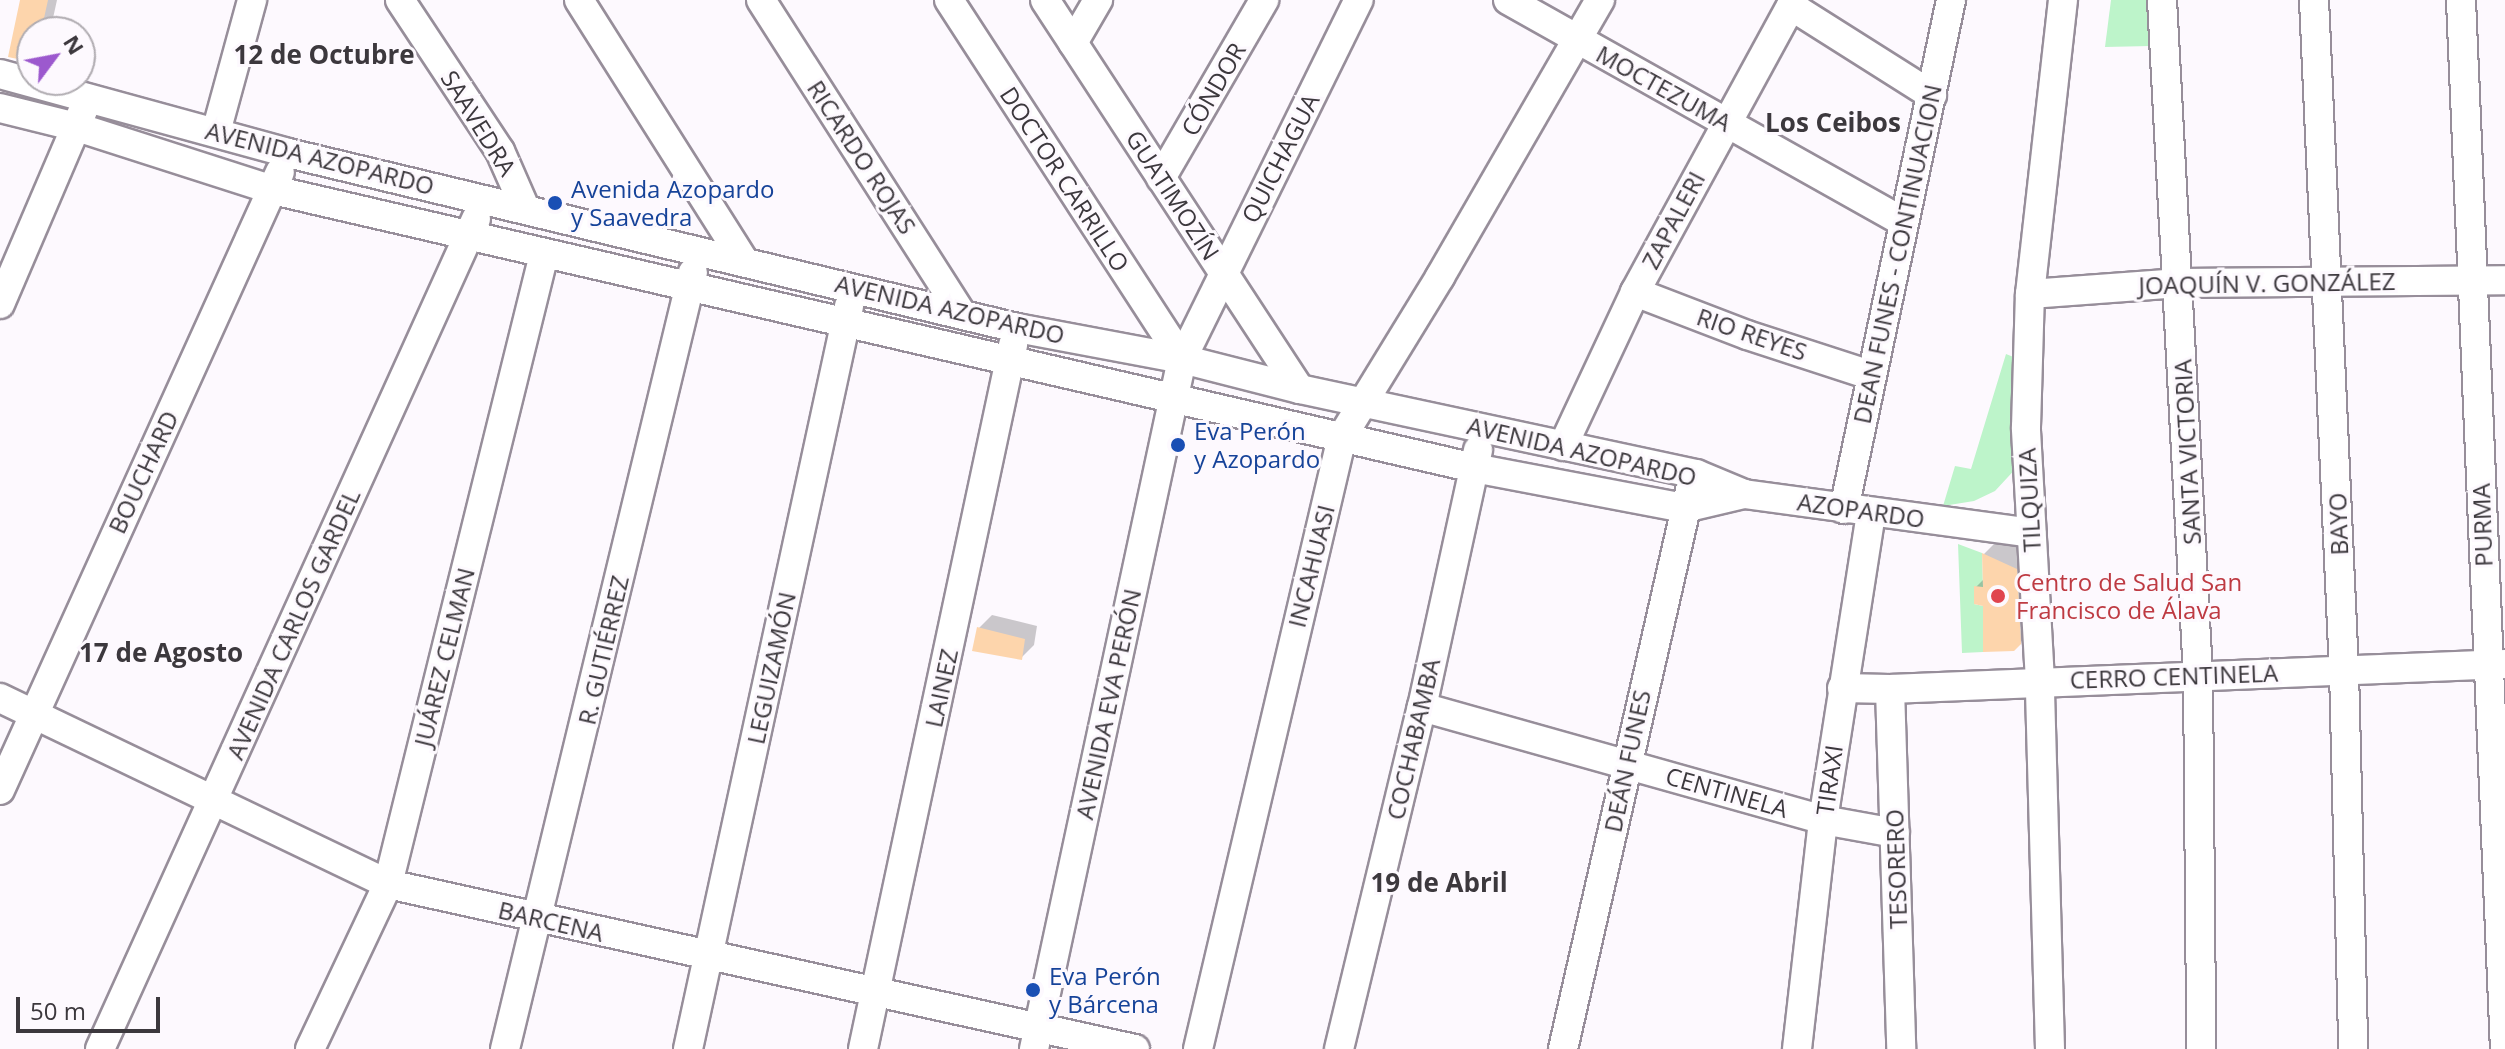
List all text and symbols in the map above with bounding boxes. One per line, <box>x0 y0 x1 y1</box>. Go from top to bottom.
north arrow <box>16 16 96 96</box>
text: N <box>57 29 92 60</box>
street label: CÓNDOR <box>1175 37 1251 141</box>
district label: 12 de Octubre <box>233 39 415 71</box>
street label: MOCTEZUMA <box>1591 39 1737 137</box>
street label: SAAVEDRA <box>435 65 523 181</box>
street label: RICARDO ROJAS <box>802 75 922 239</box>
street label: DOCTOR CARRILLO <box>995 81 1135 277</box>
street label: DEAN FUNES - CONTINUACION <box>1847 82 1947 426</box>
street label: QUICHAGUA <box>1235 89 1325 227</box>
district label: Los Ceibos <box>1765 107 1901 139</box>
street label: AVENIDA AZOPARDO <box>203 116 437 200</box>
street label: GUATIMOZÍN <box>1120 125 1226 265</box>
street label: ZAPALERI <box>1635 166 1711 274</box>
place label: Avenida Azopardo y Saavedra <box>571 175 774 231</box>
marker: Avenida Azopardo y Saavedra <box>546 194 564 212</box>
street label: JOAQUÍN V. GONZÁLEZ <box>2138 266 2396 300</box>
street label: AVENIDA AZOPARDO <box>833 269 1067 349</box>
street label: RIO REYES <box>1693 302 1811 366</box>
street label: SANTA VICTORIA <box>2168 359 2206 545</box>
street label: BOUCHARD <box>102 406 184 538</box>
street label: AVENIDA AZOPARDO <box>1465 411 1699 491</box>
place label: Eva Perón y Azopardo <box>1194 417 1320 473</box>
marker: Eva Perón y Azopardo <box>1169 436 1187 454</box>
street label: TILQUIZA <box>2012 447 2046 553</box>
street label: PURMA <box>2466 483 2498 567</box>
street label: AVENIDA CARLOS GARDEL <box>220 484 366 764</box>
street label: AZOPARDO <box>1796 487 1926 533</box>
street label: BAYO <box>2323 492 2353 556</box>
street label: INCAHUASI <box>1282 502 1340 630</box>
street label: JUÁREZ CELMAN <box>408 565 480 749</box>
place label: Centro de Salud San Francisco de Álava <box>2016 568 2242 624</box>
street label: R. GUTIÉRREZ <box>572 573 634 727</box>
marker: Centro de Salud San Francisco de Álava <box>1987 585 2009 607</box>
street label: AVENIDA EVA PERÓN <box>1070 586 1146 822</box>
street label: LEGUIZAMÓN <box>741 589 801 747</box>
district label: 17 de Agosto <box>79 637 243 669</box>
street label: LAINEZ <box>919 646 963 730</box>
street label: COCHABAMBA <box>1380 656 1446 822</box>
street label: CERRO CENTINELA <box>2069 658 2279 694</box>
street label: DEÁN FUNES <box>1598 687 1656 835</box>
street label: TIRAXI <box>1810 743 1848 817</box>
street label: CENTINELA <box>1663 761 1791 823</box>
street label: TESORERO <box>1880 809 1912 929</box>
district label: 19 de Abril <box>1370 867 1508 899</box>
street label: BARCENA <box>496 895 606 947</box>
place label: Eva Perón y Bárcena <box>1049 962 1161 1018</box>
scale bar <box>20 981 164 1031</box>
marker: Eva Perón y Bárcena <box>1024 981 1042 999</box>
text: 50 m <box>30 994 86 1027</box>

